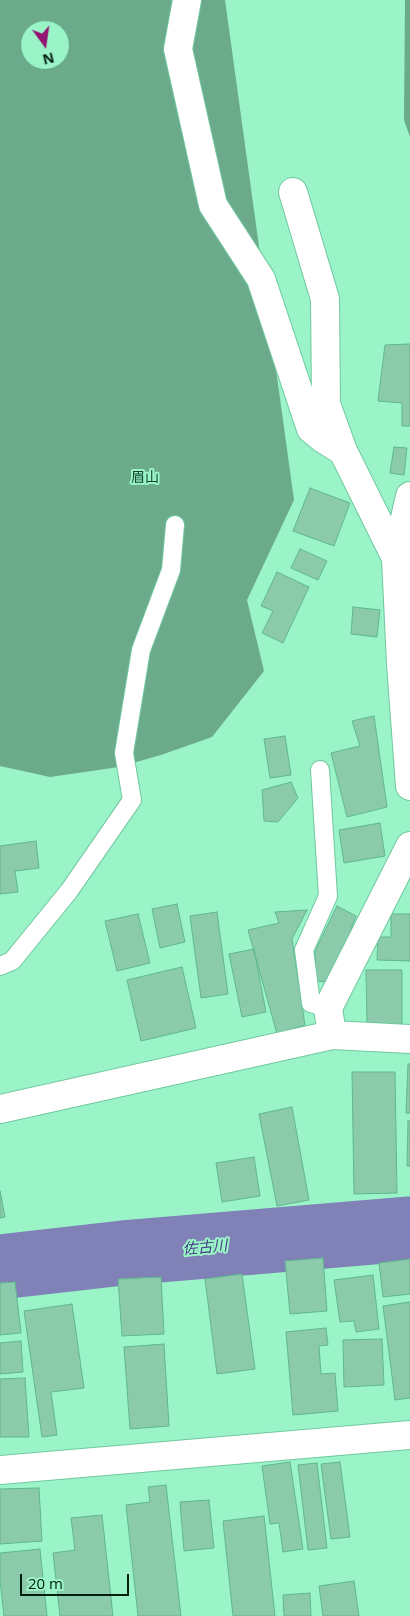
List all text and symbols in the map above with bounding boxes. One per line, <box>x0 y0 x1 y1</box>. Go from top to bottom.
north arrow <box>20 20 70 70</box>
text: N <box>41 48 56 70</box>
park label: 眉山 <box>131 470 159 486</box>
water label: 佐古川 <box>182 1237 228 1259</box>
scale bar <box>22 1564 131 1596</box>
text: 20 m <box>28 1573 63 1593</box>

